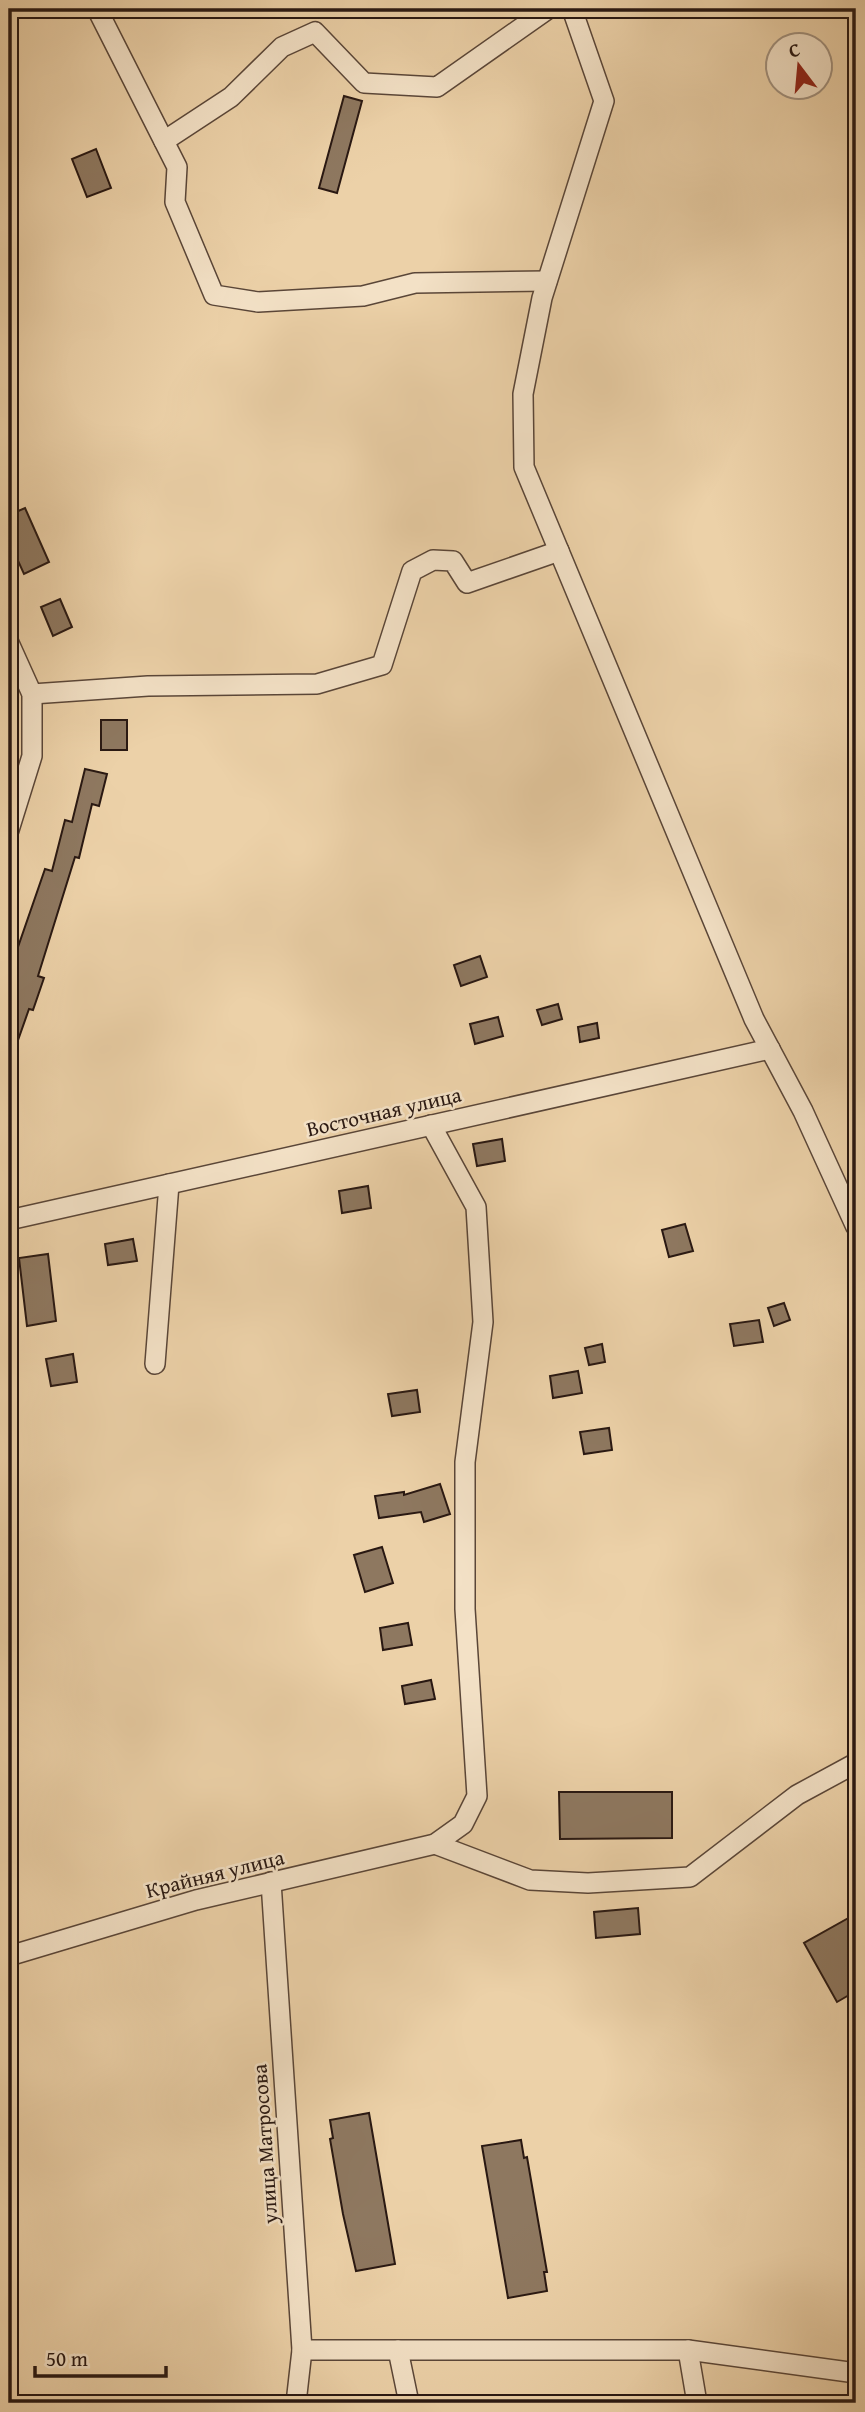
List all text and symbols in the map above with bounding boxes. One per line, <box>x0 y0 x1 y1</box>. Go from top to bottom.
north arrow <box>764 32 834 102</box>
text: С <box>785 35 804 65</box>
street label: Восточная улица <box>303 1079 464 1144</box>
street label: Крайняя улица <box>142 1841 287 1906</box>
street label: улица Матросова <box>243 2063 286 2226</box>
scale bar <box>35 2335 166 2379</box>
text: 50 m <box>46 2343 88 2374</box>

